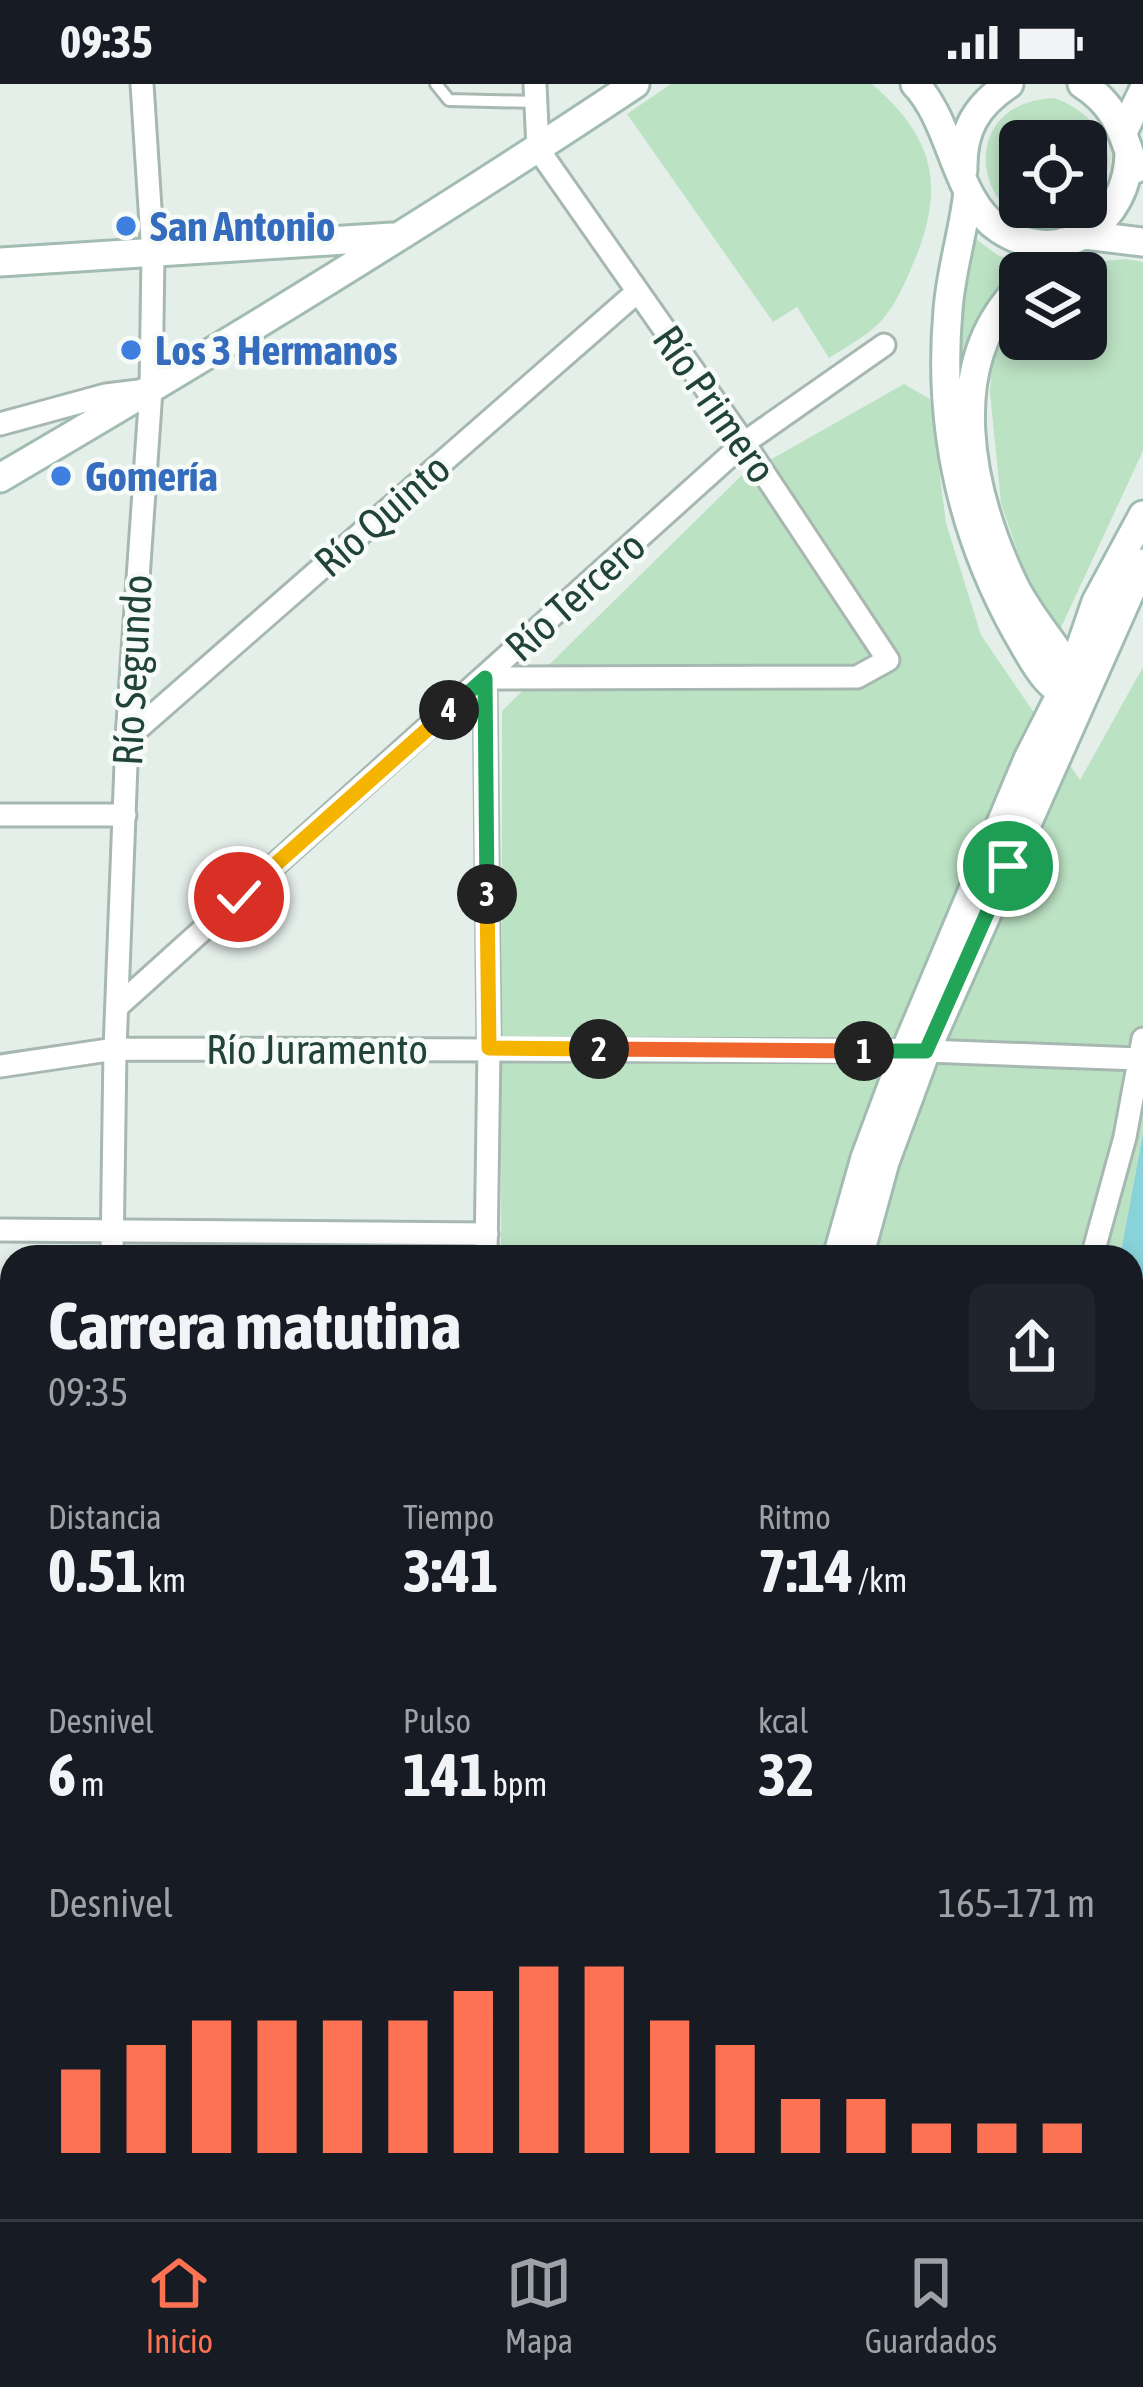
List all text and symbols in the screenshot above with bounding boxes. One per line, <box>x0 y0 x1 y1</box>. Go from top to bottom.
text: 09:35 <box>60 16 153 68</box>
map controls <box>999 120 1107 360</box>
button: locate <box>999 120 1107 228</box>
place label: San Antonio <box>150 202 335 250</box>
marker: San Antonio <box>113 213 139 239</box>
button: layers <box>999 252 1107 360</box>
street label: Río Primero <box>644 316 786 492</box>
place label: Los 3 Hermanos <box>155 326 398 374</box>
marker: Los 3 Hermanos <box>118 337 144 363</box>
street label: Río Quinto <box>305 444 459 586</box>
place label: Gomería <box>85 452 218 500</box>
marker: Gomería <box>48 463 74 489</box>
street label: Río Tercero <box>496 521 654 671</box>
street label: Río Segundo <box>103 573 161 767</box>
pin: 4 <box>419 680 479 740</box>
text: 4 <box>441 691 457 729</box>
pin <box>957 815 1059 917</box>
icon: arrive <box>975 833 1041 899</box>
pin <box>188 846 290 948</box>
icon: check <box>206 864 272 930</box>
pin: 3 <box>457 864 517 924</box>
text: 3 <box>479 875 495 913</box>
pin: 2 <box>569 1019 629 1079</box>
pin: 1 <box>834 1021 894 1081</box>
street label: Río Juramento <box>206 1025 428 1073</box>
text: 2 <box>591 1030 607 1068</box>
text: 1 <box>856 1032 872 1070</box>
button: share <box>969 1284 1095 1410</box>
text: Carrera matutina <box>48 1287 461 1363</box>
text: 09:35 <box>48 1370 128 1414</box>
text: Distancia <box>48 1498 162 1536</box>
text: Tiempo <box>403 1498 494 1536</box>
text: Ritmo <box>758 1498 831 1536</box>
text: 0.51 <box>48 1536 143 1605</box>
text: 3:41 <box>403 1536 498 1605</box>
text: 7:14 <box>758 1536 853 1605</box>
text: km <box>143 1561 186 1599</box>
text: /km <box>853 1561 907 1599</box>
text: Desnivel <box>48 1702 154 1740</box>
text: Pulso <box>403 1702 471 1740</box>
text: kcal <box>758 1702 808 1740</box>
text: 6 <box>48 1740 76 1809</box>
text: 141 <box>403 1740 488 1809</box>
text: 32 <box>758 1740 814 1809</box>
text: m <box>76 1765 104 1803</box>
text: bpm <box>488 1765 547 1803</box>
text: Desnivel <box>48 1881 173 1925</box>
text: 165–171 m <box>938 1881 1095 1925</box>
tab: Inicio <box>146 2250 213 2360</box>
tab: Mapa <box>505 2250 573 2360</box>
tab: Guardados <box>865 2250 997 2360</box>

